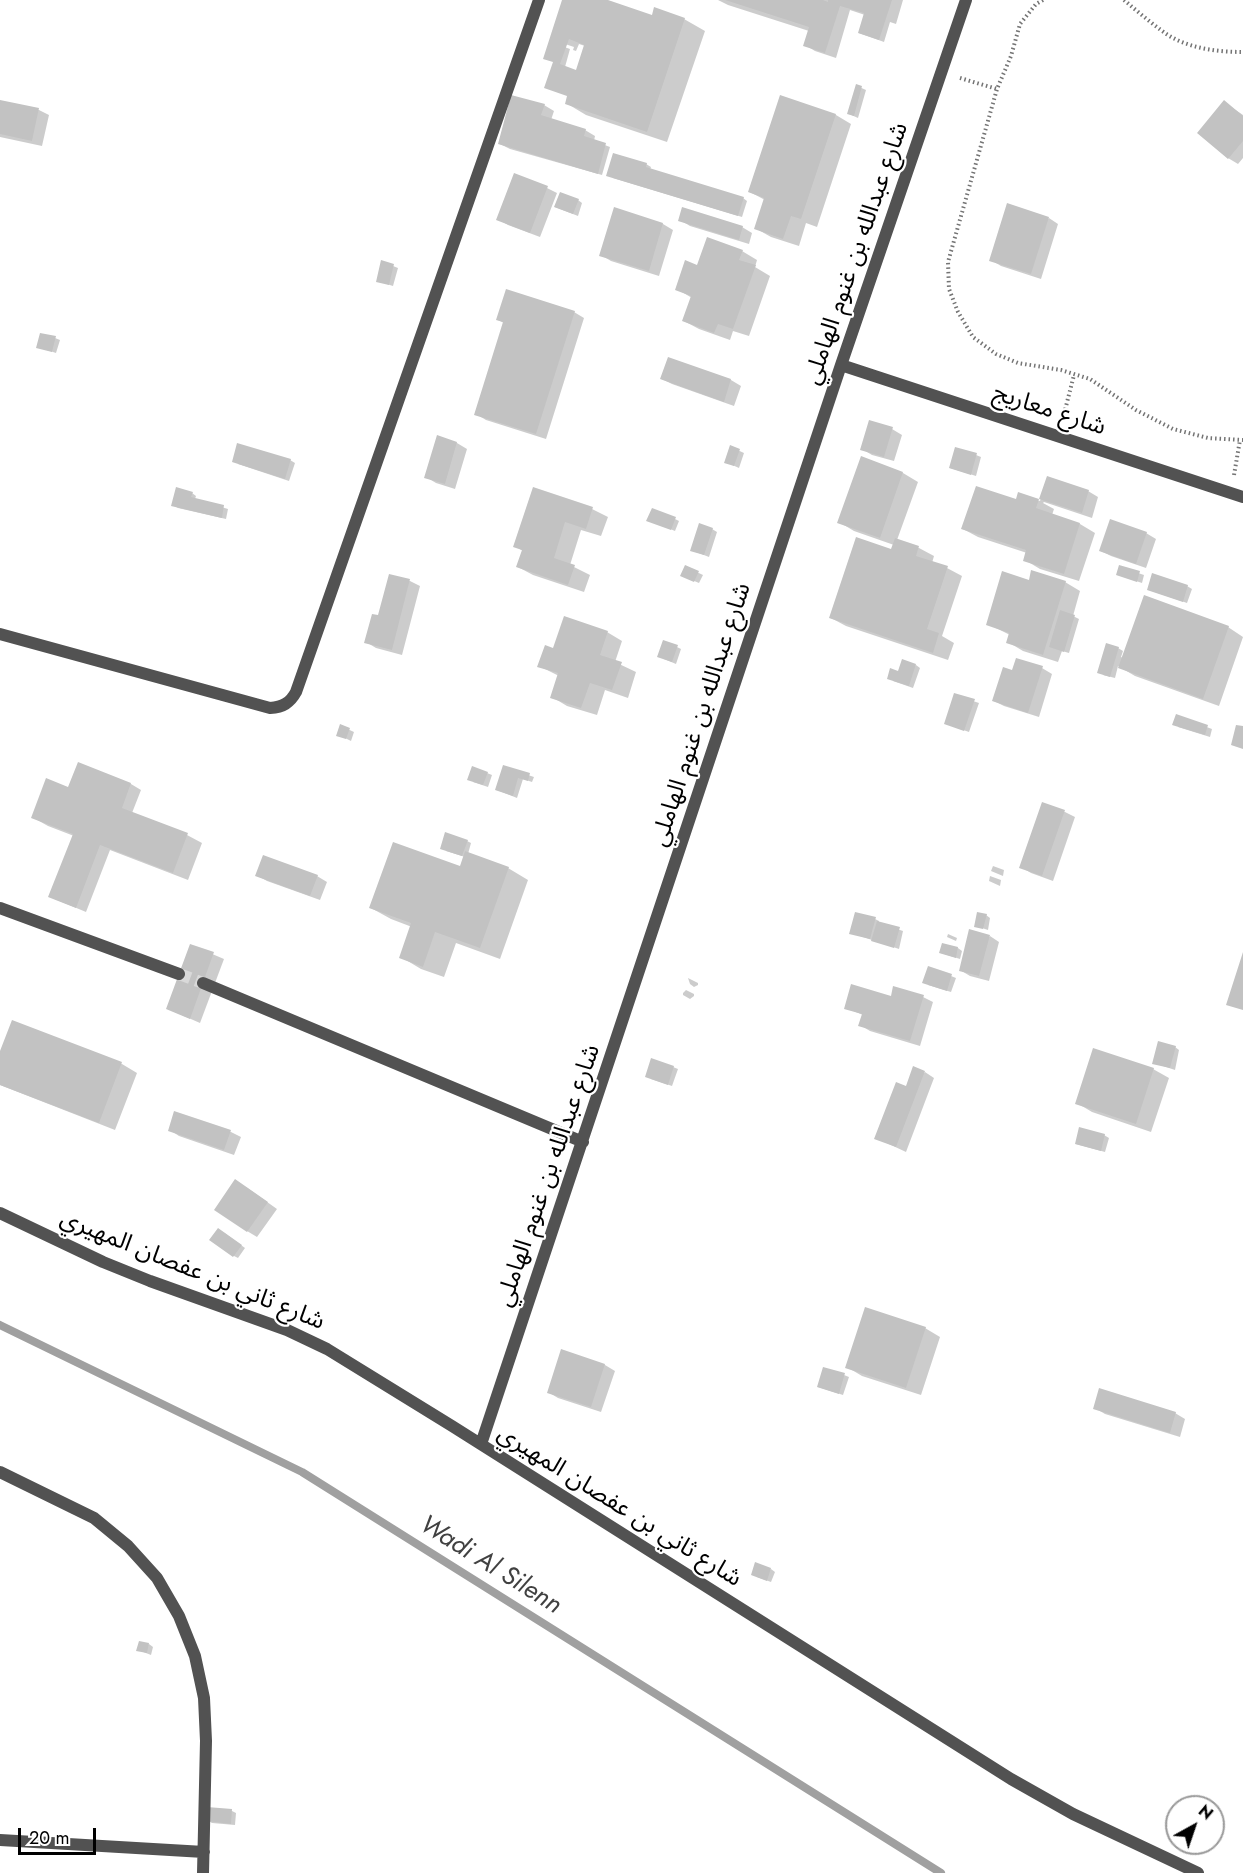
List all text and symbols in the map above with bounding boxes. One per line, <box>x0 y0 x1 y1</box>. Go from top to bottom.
street label: شارع عبدالله بن غنوم الهاملي <box>799 119 915 389</box>
street label: شارع معاريج <box>989 379 1109 443</box>
street label: شارع عبدالله بن غنوم الهاملي <box>646 580 758 850</box>
street label: شارع عبدالله بن غنوم الهاملي <box>491 1041 607 1311</box>
street label: شارع ثاني بن عفصان المهيري <box>56 1205 328 1337</box>
street label: شارع ثاني بن عفصان المهيري <box>492 1420 746 1594</box>
water label: Wadi Al Silenn <box>413 1510 567 1622</box>
north arrow <box>1165 1795 1225 1855</box>
text: N <box>1193 1799 1218 1825</box>
scale bar <box>21 1816 99 1854</box>
text: 20 m <box>29 1825 69 1851</box>

